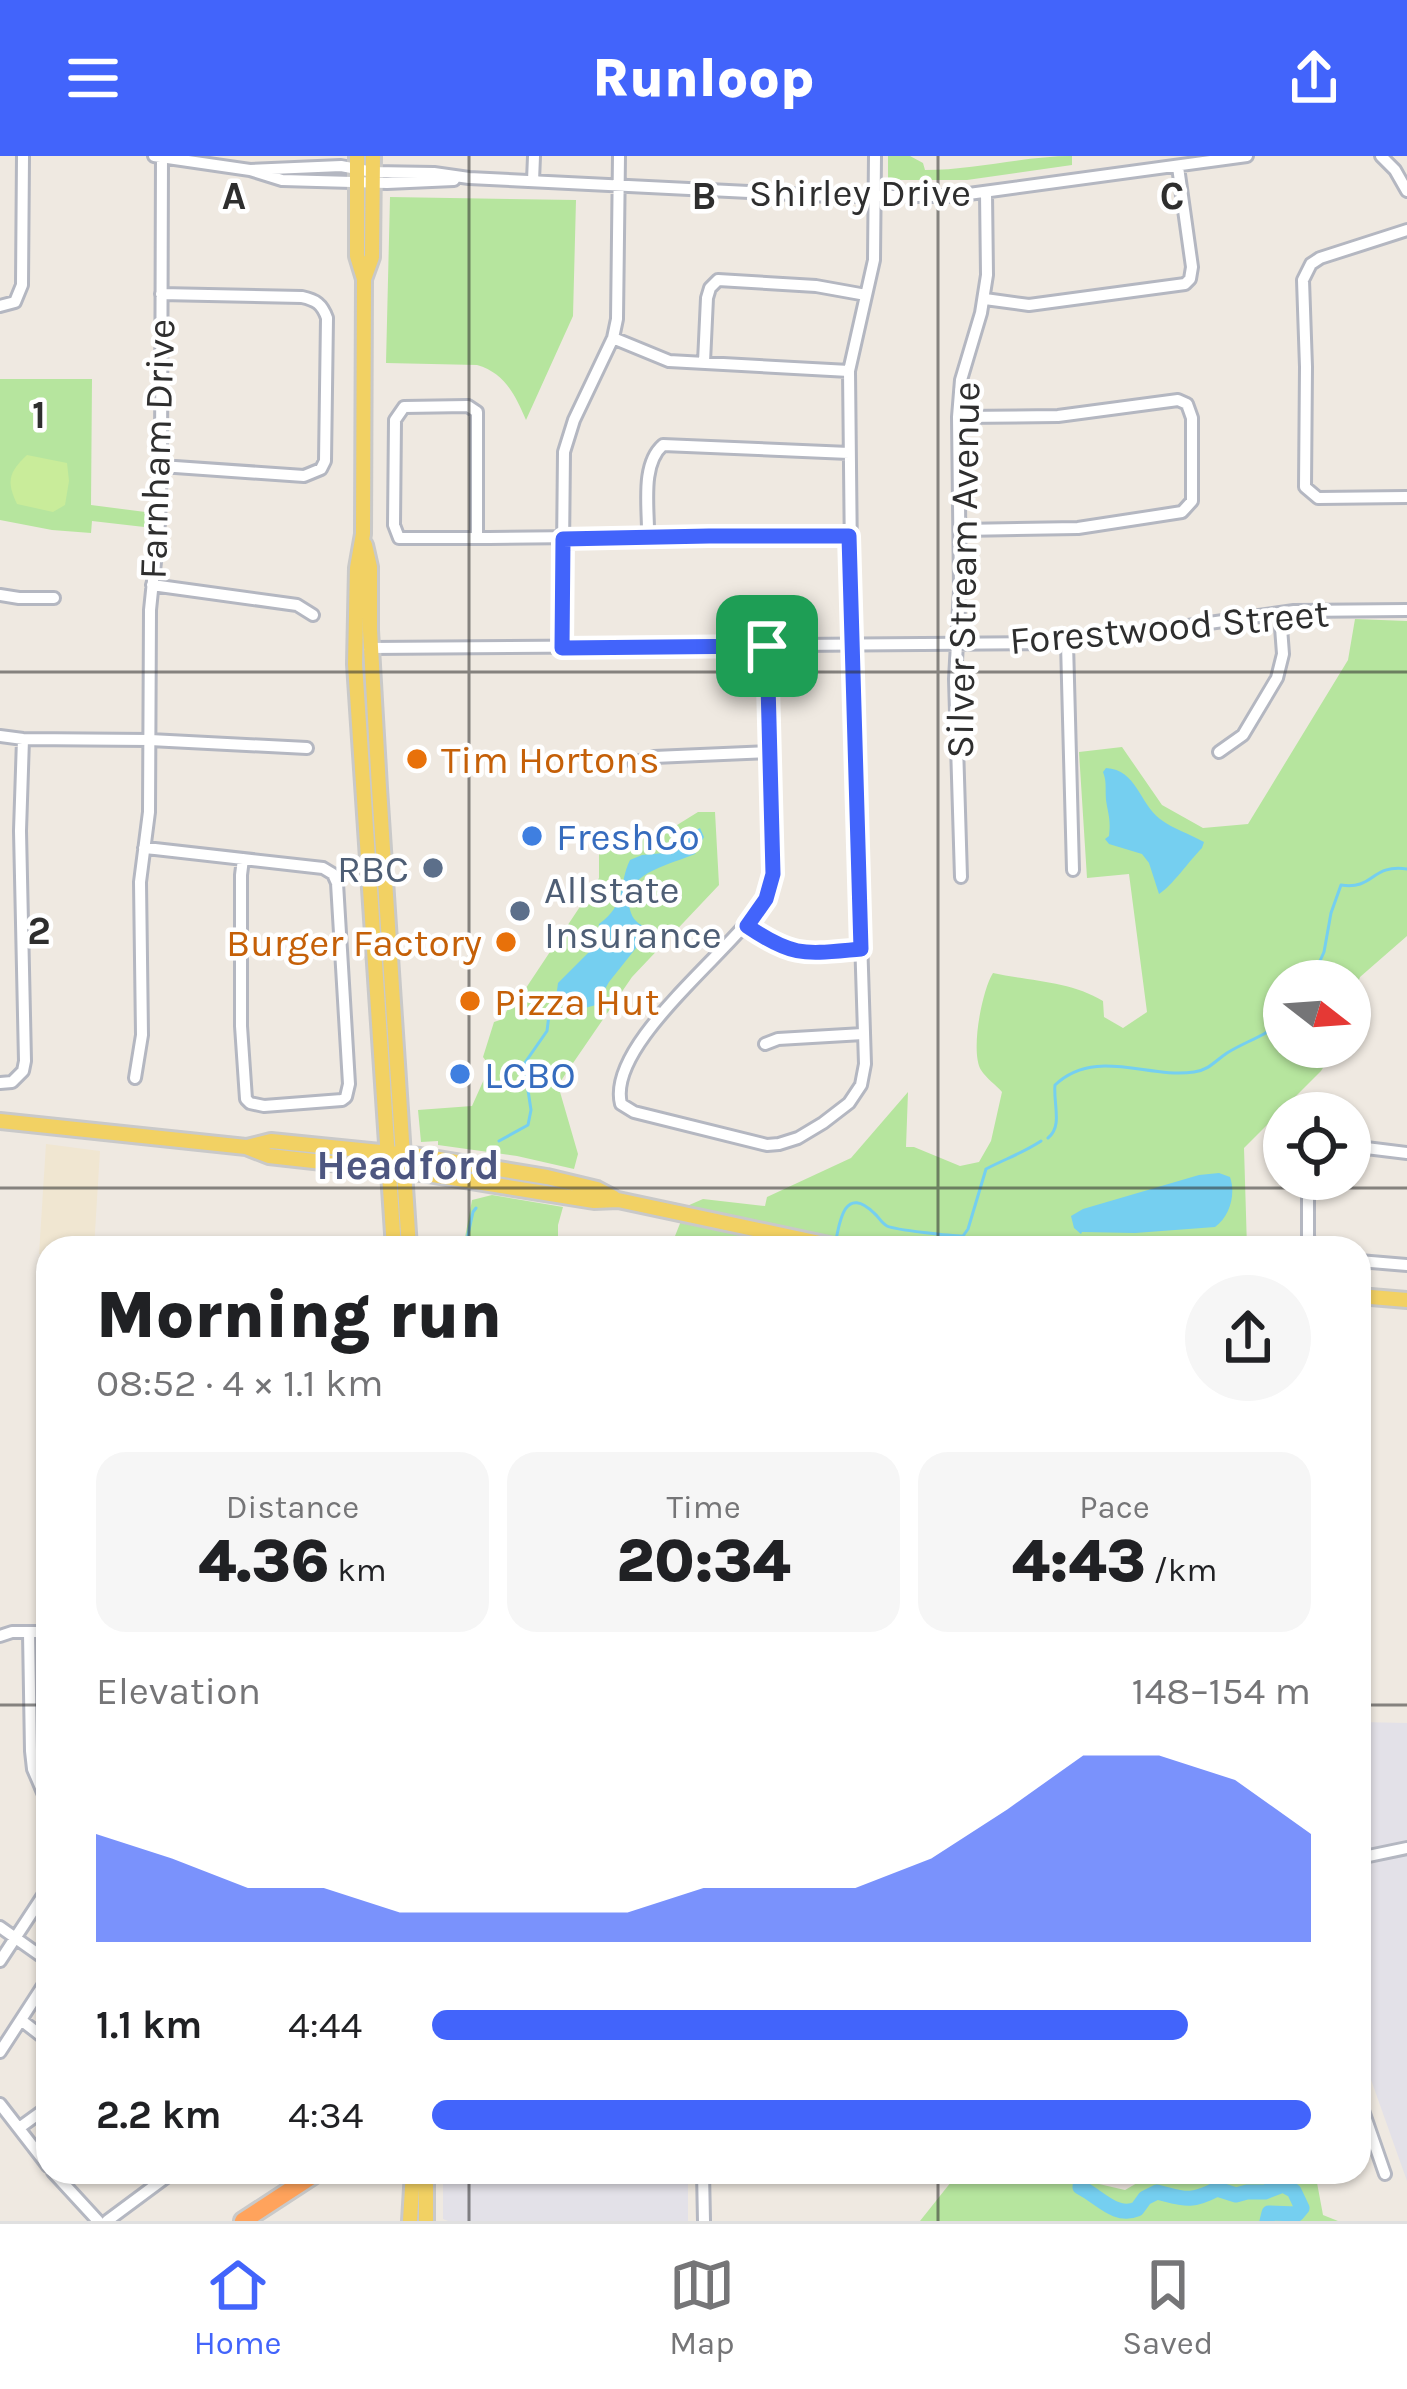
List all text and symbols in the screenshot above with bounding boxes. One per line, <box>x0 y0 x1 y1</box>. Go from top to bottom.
icon: menu <box>60 45 126 111</box>
icon: share <box>1281 45 1347 111</box>
text: Runloop <box>593 46 814 110</box>
street label: Shirley Drive <box>749 170 971 216</box>
text: A <box>222 173 246 219</box>
text: B <box>691 173 717 219</box>
text: C <box>1160 173 1184 219</box>
street label: Farnham Drive <box>129 318 185 580</box>
street label: Silver Stream Avenue <box>937 381 989 759</box>
text: 1 <box>32 392 46 438</box>
street label: Forestwood Street <box>1008 590 1331 664</box>
pin <box>716 595 818 697</box>
icon: arrive <box>734 613 800 679</box>
place label: Tim Hortons <box>441 737 659 783</box>
marker: Tim Hortons <box>404 746 430 772</box>
place label: FreshCo <box>556 814 700 860</box>
marker: FreshCo <box>519 823 545 849</box>
place label: RBC <box>337 846 409 892</box>
marker: RBC <box>420 855 446 881</box>
place label: Allstate Insurance <box>544 867 722 958</box>
marker: Allstate Insurance <box>507 898 533 924</box>
text: 2 <box>27 908 51 954</box>
place label: Burger Factory <box>226 920 482 966</box>
marker: Burger Factory <box>493 929 519 955</box>
north arrow <box>1263 960 1371 1068</box>
map controls <box>1263 960 1371 1200</box>
place label: Pizza Hut <box>494 979 659 1025</box>
marker: Pizza Hut <box>457 988 483 1014</box>
place label: LCBO <box>484 1052 576 1098</box>
marker: LCBO <box>447 1061 473 1087</box>
button: locate <box>1263 1092 1371 1200</box>
district label: Headford <box>316 1140 500 1190</box>
button: share <box>1185 1275 1311 1401</box>
text: Morning run <box>96 1276 502 1354</box>
text: 08:52 · 4 × 1.1 km <box>96 1360 383 1406</box>
text: Distance <box>226 1488 359 1526</box>
text: Time <box>666 1488 741 1526</box>
text: Pace <box>1079 1488 1150 1526</box>
text: 4.36 <box>198 1526 329 1596</box>
text: 20:34 <box>616 1526 791 1596</box>
text: 4:43 <box>1012 1526 1146 1596</box>
text: km <box>329 1551 387 1589</box>
text: /km <box>1146 1551 1217 1589</box>
text: Elevation <box>96 1668 261 1714</box>
text: 148–154 m <box>1132 1668 1311 1714</box>
text: 1.1 km <box>96 2002 202 2048</box>
text: 4:44 <box>288 2002 362 2048</box>
text: 2.2 km <box>96 2092 222 2138</box>
text: 4:34 <box>288 2092 364 2138</box>
tab: Home <box>194 2252 282 2362</box>
tab: Map <box>669 2252 735 2362</box>
tab: Saved <box>1122 2252 1213 2362</box>

